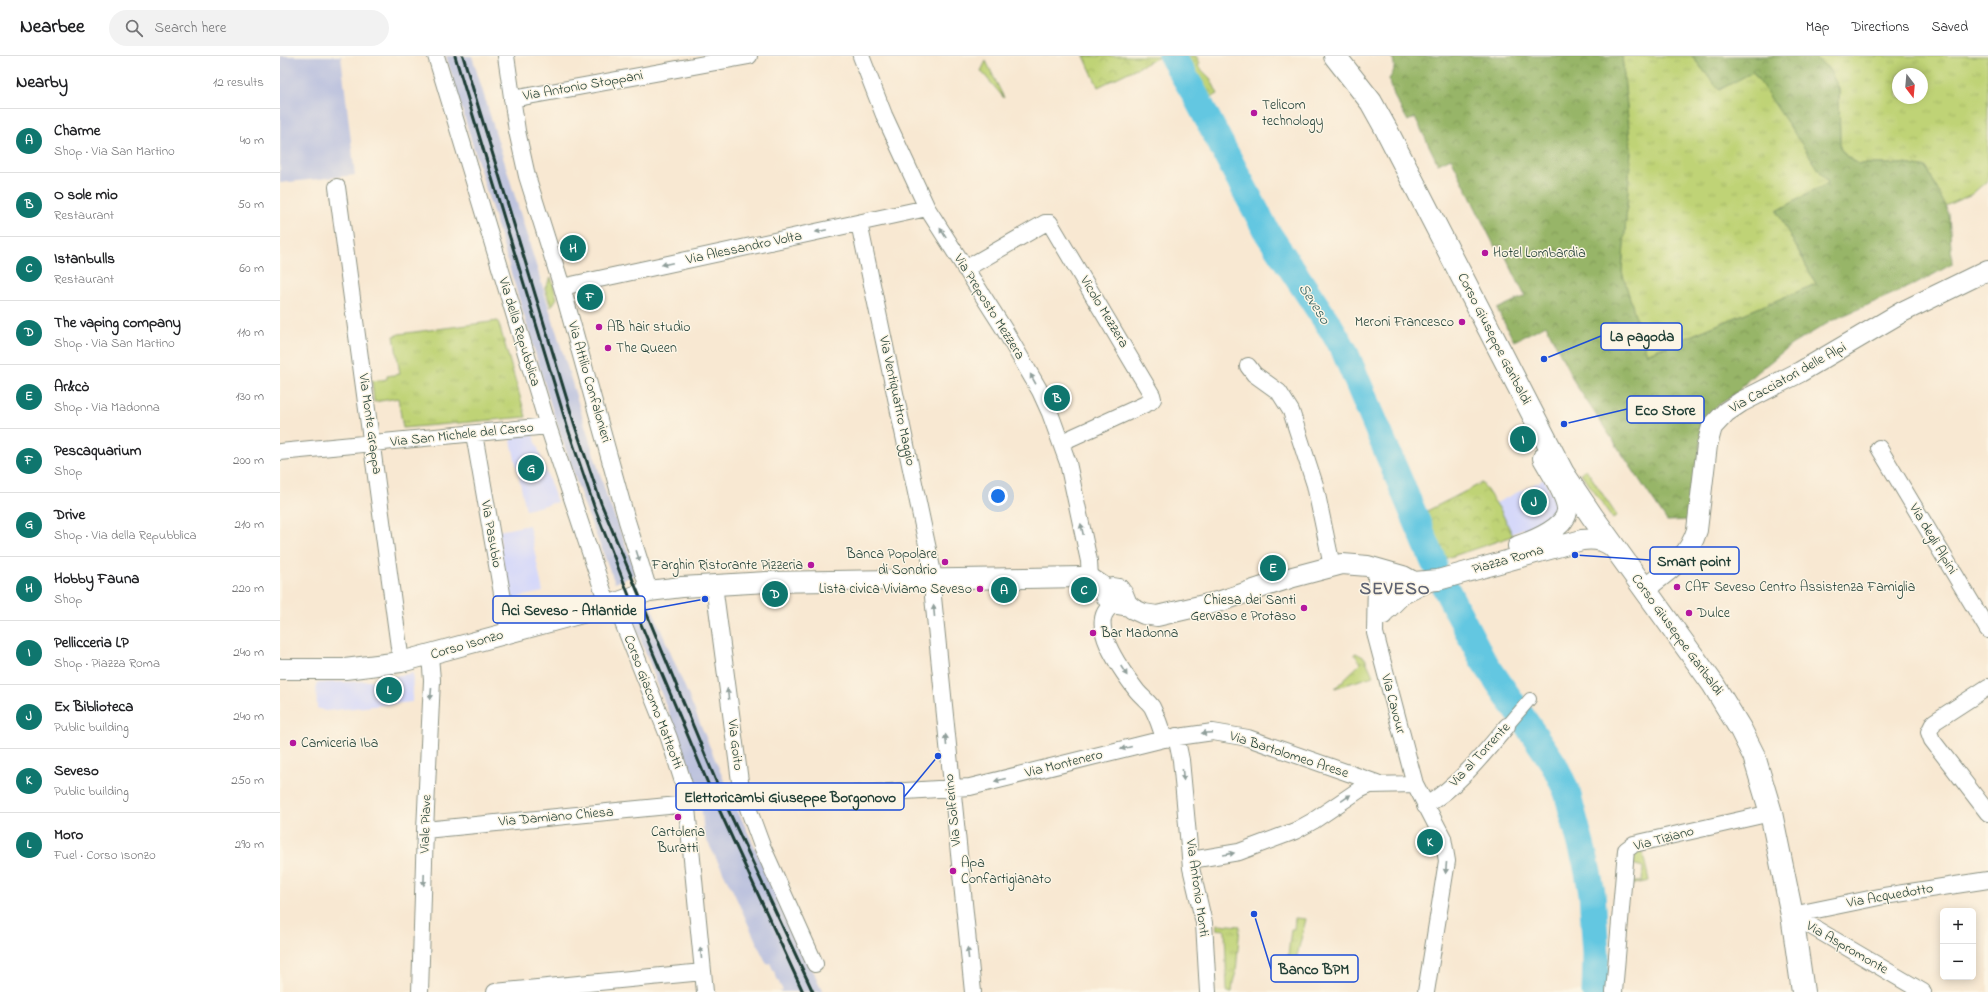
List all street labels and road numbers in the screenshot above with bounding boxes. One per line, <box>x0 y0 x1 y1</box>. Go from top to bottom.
street label: Via Antonio Stoppani <box>520 65 645 107</box>
street label: Via Alessandro Volta <box>683 225 804 271</box>
street label: Via Preposto Mezzera <box>948 249 1030 364</box>
street label: Corso Giuseppe Garibaldi <box>1452 269 1536 409</box>
street label: Vicolo Mezzera <box>1074 271 1134 352</box>
street label: Via della Repubblica <box>492 274 546 389</box>
street label: Via Attilio Confalonieri <box>561 318 616 445</box>
street label: Via Ventiquattro Maggio <box>872 333 921 468</box>
street label: Via Cacciatori delle Alpi <box>1725 337 1850 419</box>
street label: Via Monte Grappa <box>352 371 387 476</box>
street label: Via San Michele del Carso <box>388 417 535 453</box>
street label: Via Pasubio <box>475 498 507 569</box>
street label: Via degli Alpini <box>1902 499 1963 579</box>
street label: Piazza Roma <box>1470 540 1546 580</box>
street label: Corso Giuseppe Garibaldi <box>1626 570 1728 700</box>
street label: Corso Isonzo <box>428 625 506 665</box>
street label: Corso Giacomo Matteotti <box>618 632 688 772</box>
street label: Via Cavour <box>1375 671 1411 737</box>
street label: Via Goito <box>721 717 749 772</box>
street label: Via al Torrente <box>1444 717 1516 793</box>
street label: Via Bartolomeo Arese <box>1226 726 1352 784</box>
street label: Via Montenero <box>1022 744 1105 784</box>
street label: Via Solferino <box>939 773 967 848</box>
street label: Viale Piave <box>414 793 438 855</box>
street label: Via Damiano Chiesa <box>497 802 614 833</box>
street label: Via Tiziano <box>1631 821 1696 857</box>
street label: Via Antonio Monti <box>1180 837 1214 938</box>
street label: Via Acquedotto <box>1844 878 1935 914</box>
street label: Via Aspromonte <box>1801 915 1893 980</box>

